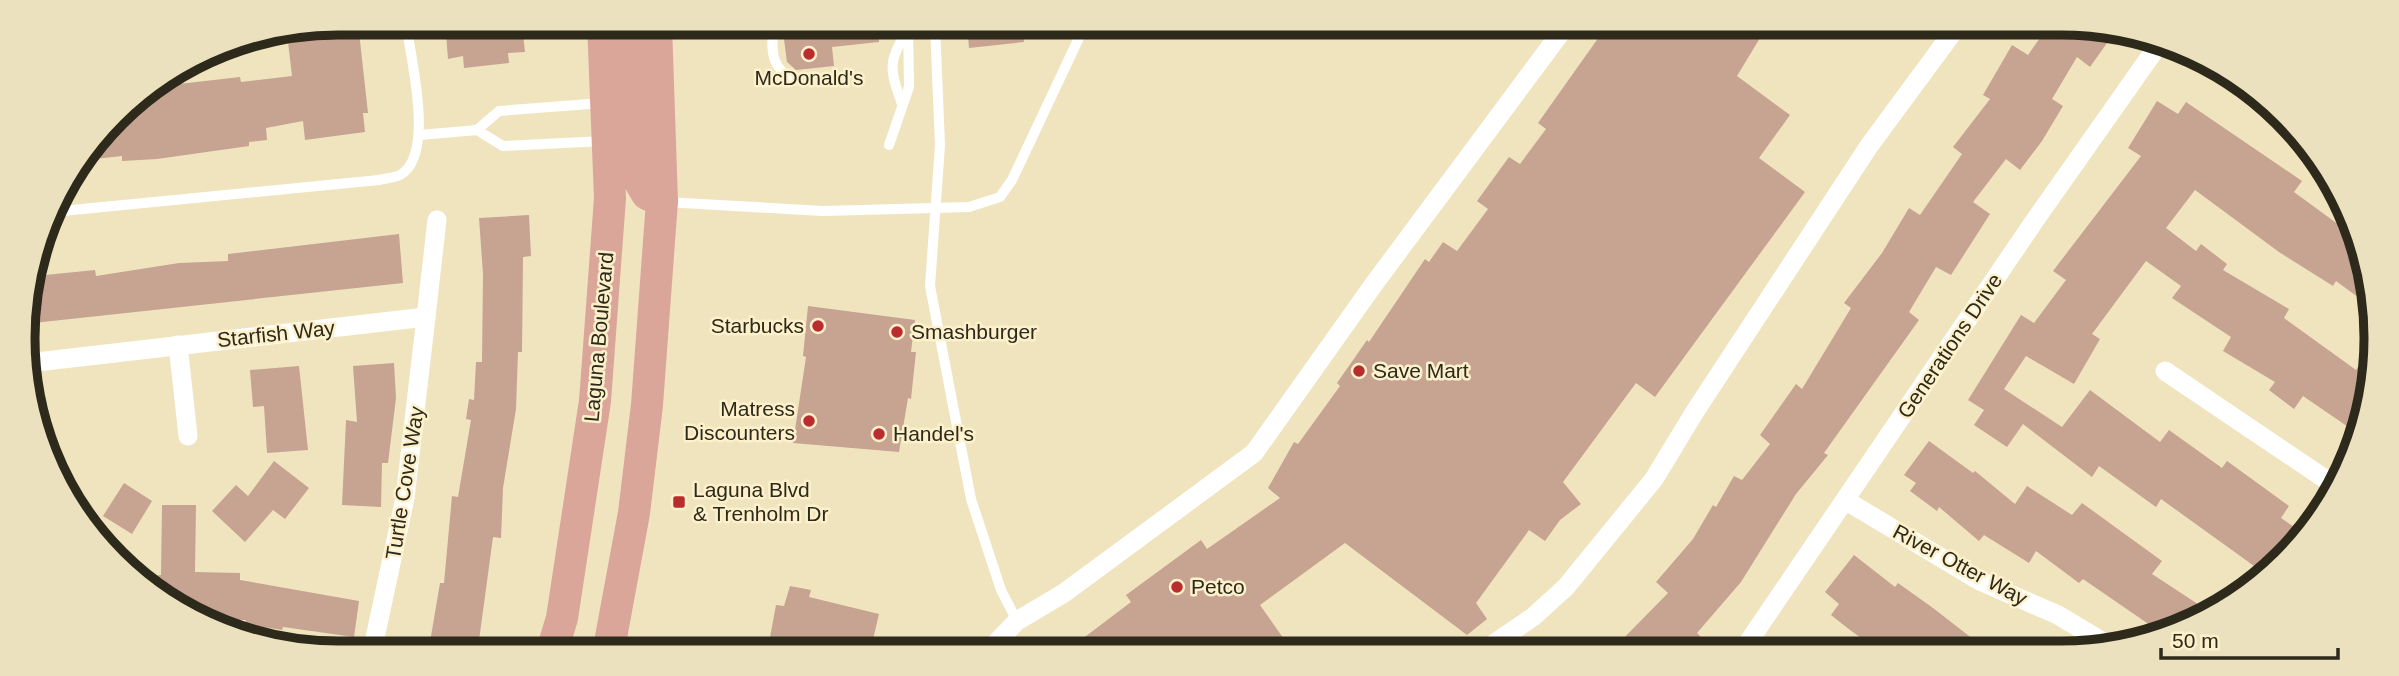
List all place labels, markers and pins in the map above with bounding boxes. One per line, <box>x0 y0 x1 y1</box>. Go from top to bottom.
marker: McDonald's <box>801 46 817 62</box>
place label: McDonald's <box>754 66 864 89</box>
place label: Starbucks <box>711 314 804 337</box>
marker: Starbucks <box>810 318 826 334</box>
place label: Smashburger <box>911 320 1037 343</box>
marker: Smashburger <box>889 324 905 340</box>
place label: Save Mart <box>1373 359 1469 382</box>
marker: Save Mart <box>1351 363 1367 379</box>
place label: Matress Discounters <box>684 397 795 444</box>
marker: Matress Discounters <box>801 413 817 429</box>
place label: Handel's <box>893 422 974 445</box>
marker: Handel's <box>871 426 887 442</box>
place label: Laguna Blvd & Trenholm Dr <box>693 478 828 525</box>
marker: Laguna Blvd & Trenholm Dr <box>671 494 687 510</box>
place label: Petco <box>1191 575 1245 598</box>
marker: Petco <box>1169 579 1185 595</box>

